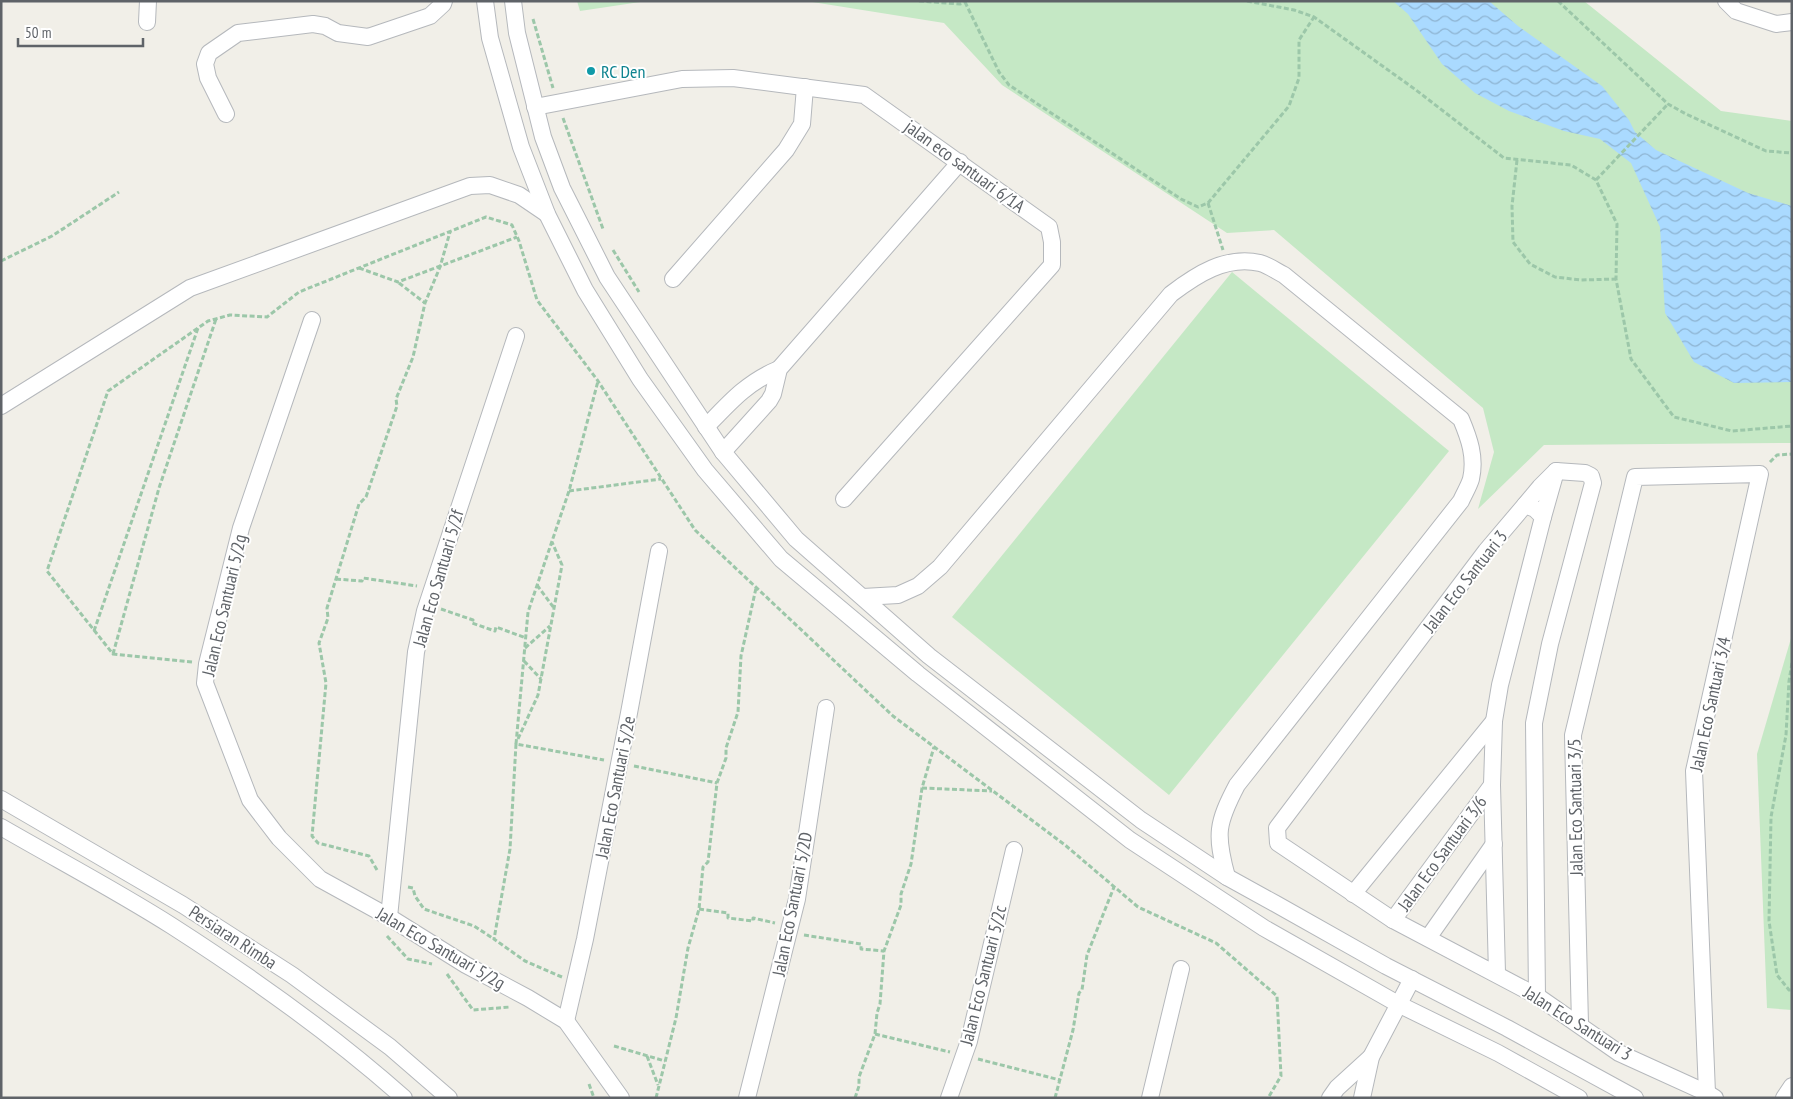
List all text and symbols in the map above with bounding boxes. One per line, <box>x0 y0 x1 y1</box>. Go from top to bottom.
scale bar <box>18 15 142 47</box>
text: 50 m <box>25 23 51 42</box>
place label: RC Den <box>601 60 645 83</box>
marker: RC Den <box>585 65 597 77</box>
street label: jalan eco santuari 6/1A <box>900 115 1030 218</box>
street label: Jalan Eco Santuari 5/2f <box>407 505 469 650</box>
street label: Jalan Eco Santuari 3 <box>1417 525 1512 638</box>
street label: Jalan Eco Santuari 5/2g <box>196 532 251 679</box>
street label: Jalan Eco Santuari 3/4 <box>1684 635 1735 774</box>
street label: Jalan Eco Santuari 5/2e <box>590 714 640 861</box>
street label: Jalan Eco Santuari 3/5 <box>1562 738 1588 877</box>
street label: Jalan Eco Santuari 3/6 <box>1392 791 1492 916</box>
street label: Jalan Eco Santuari 5/2D <box>767 830 817 979</box>
street label: Persiaran Rimba <box>185 900 281 974</box>
street label: Jalan Eco Santuari 5/2g <box>372 901 509 994</box>
street label: Jalan Eco Santuari 5/2c <box>954 902 1012 1048</box>
street label: Jalan Eco Santuari 3 <box>1519 980 1637 1065</box>

